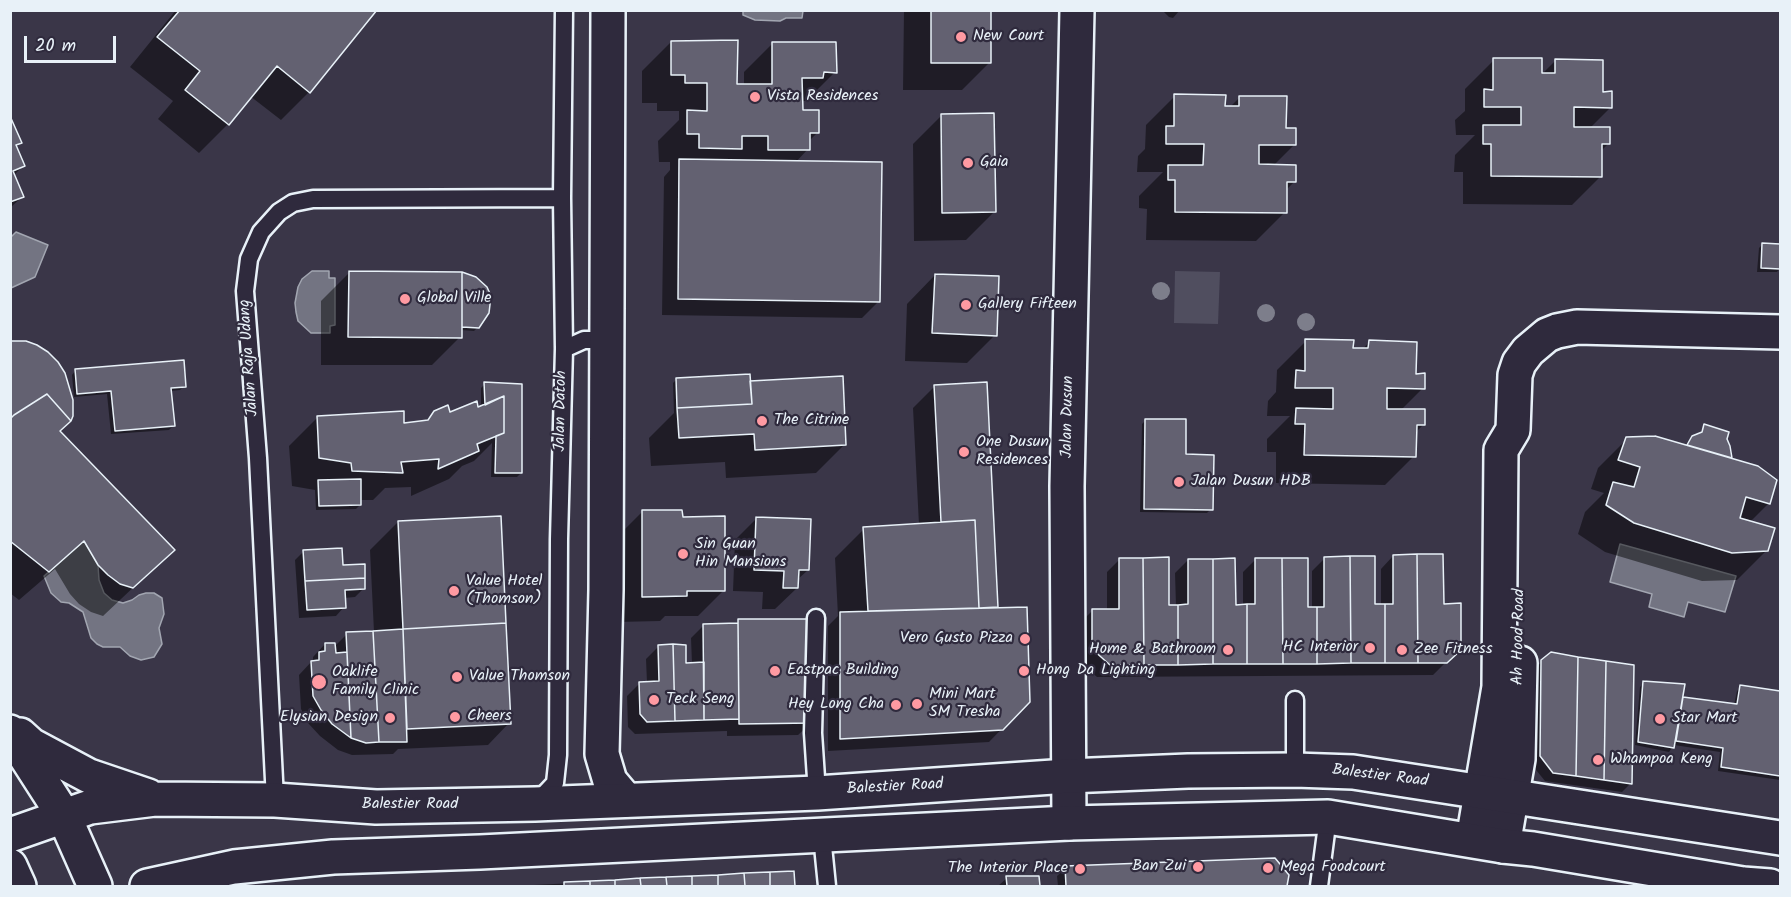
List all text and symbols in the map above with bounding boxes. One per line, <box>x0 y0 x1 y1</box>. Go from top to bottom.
scale bar <box>27 24 118 62</box>
place label: New Court <box>973 27 1044 47</box>
marker: New Court <box>954 30 968 44</box>
text: 20 m <box>35 32 76 61</box>
place label: Vista Residences <box>767 87 878 107</box>
marker: Vista Residences <box>748 90 762 104</box>
place label: Gaia <box>980 153 1009 173</box>
marker: Gaia <box>961 156 975 170</box>
place label: Global Ville <box>417 289 492 309</box>
marker: Global Ville <box>398 292 412 306</box>
place label: Gallery Fifteen <box>978 295 1077 315</box>
marker: Gallery Fifteen <box>959 298 973 312</box>
street label: Jalan Raja Udang <box>236 299 264 417</box>
street label: Jalan Datoh <box>552 370 572 452</box>
street label: Jalan Dusun <box>1059 376 1079 458</box>
place label: The Citrine <box>774 411 849 431</box>
marker: The Citrine <box>755 414 769 428</box>
place label: One Dusun Residences <box>976 433 1049 471</box>
marker: One Dusun Residences <box>957 445 971 459</box>
place label: Jalan Dusun HDB <box>1191 472 1311 492</box>
marker: Jalan Dusun HDB <box>1172 475 1186 489</box>
place label: Sin Guan Hin Mansions <box>695 535 786 573</box>
marker: Sin Guan Hin Mansions <box>676 547 690 561</box>
place label: Value Hotel (Thomson) <box>466 572 543 610</box>
marker: Value Hotel (Thomson) <box>447 584 461 598</box>
street label: Ah Hood Road <box>1510 589 1530 685</box>
place label: Vero Gusto Pizza <box>900 629 1013 649</box>
marker: Vero Gusto Pizza <box>1018 632 1032 646</box>
place label: HC Interior <box>1283 638 1358 658</box>
place label: Home & Bathroom <box>1089 640 1216 660</box>
place label: Zee Fitness <box>1414 640 1492 660</box>
marker: HC Interior <box>1363 641 1377 655</box>
marker: Home & Bathroom <box>1221 643 1235 657</box>
marker: Zee Fitness <box>1395 643 1409 657</box>
place label: Eastpac Building <box>787 661 899 681</box>
place label: Hong Da Lighting <box>1036 661 1156 681</box>
place label: Oaklife Family Clinic <box>332 663 419 701</box>
marker: Eastpac Building <box>768 664 782 678</box>
marker: Hong Da Lighting <box>1017 664 1031 678</box>
place label: Value Thomson <box>469 667 570 687</box>
marker: Value Thomson <box>450 670 464 684</box>
marker: Oaklife Family Clinic <box>310 673 328 691</box>
place label: Mini Mart SM Tresha <box>929 685 1000 723</box>
place label: Teck Seng <box>666 690 735 710</box>
marker: Teck Seng <box>647 693 661 707</box>
place label: Hey Long Cha <box>788 695 884 715</box>
marker: Mini Mart SM Tresha <box>910 697 924 711</box>
marker: Hey Long Cha <box>889 698 903 712</box>
place label: Cheers <box>467 707 512 727</box>
place label: Elysian Design <box>280 708 378 728</box>
place label: Star Mart <box>1672 709 1738 729</box>
marker: Cheers <box>448 710 462 724</box>
marker: Elysian Design <box>383 711 397 725</box>
marker: Star Mart <box>1653 712 1667 726</box>
place label: Whampoa Keng <box>1610 750 1713 770</box>
marker: Whampoa Keng <box>1591 753 1605 767</box>
street label: Balestier Road <box>1331 762 1429 792</box>
street label: Balestier Road <box>846 776 944 800</box>
street label: Balestier Road <box>362 795 458 815</box>
place label: Ban Zui <box>1132 857 1186 877</box>
place label: Mega Foodcourt <box>1280 858 1386 878</box>
place label: The Interior Place <box>948 859 1068 879</box>
marker: Ban Zui <box>1191 860 1205 874</box>
marker: Mega Foodcourt <box>1261 861 1275 875</box>
marker: The Interior Place <box>1073 862 1087 876</box>

